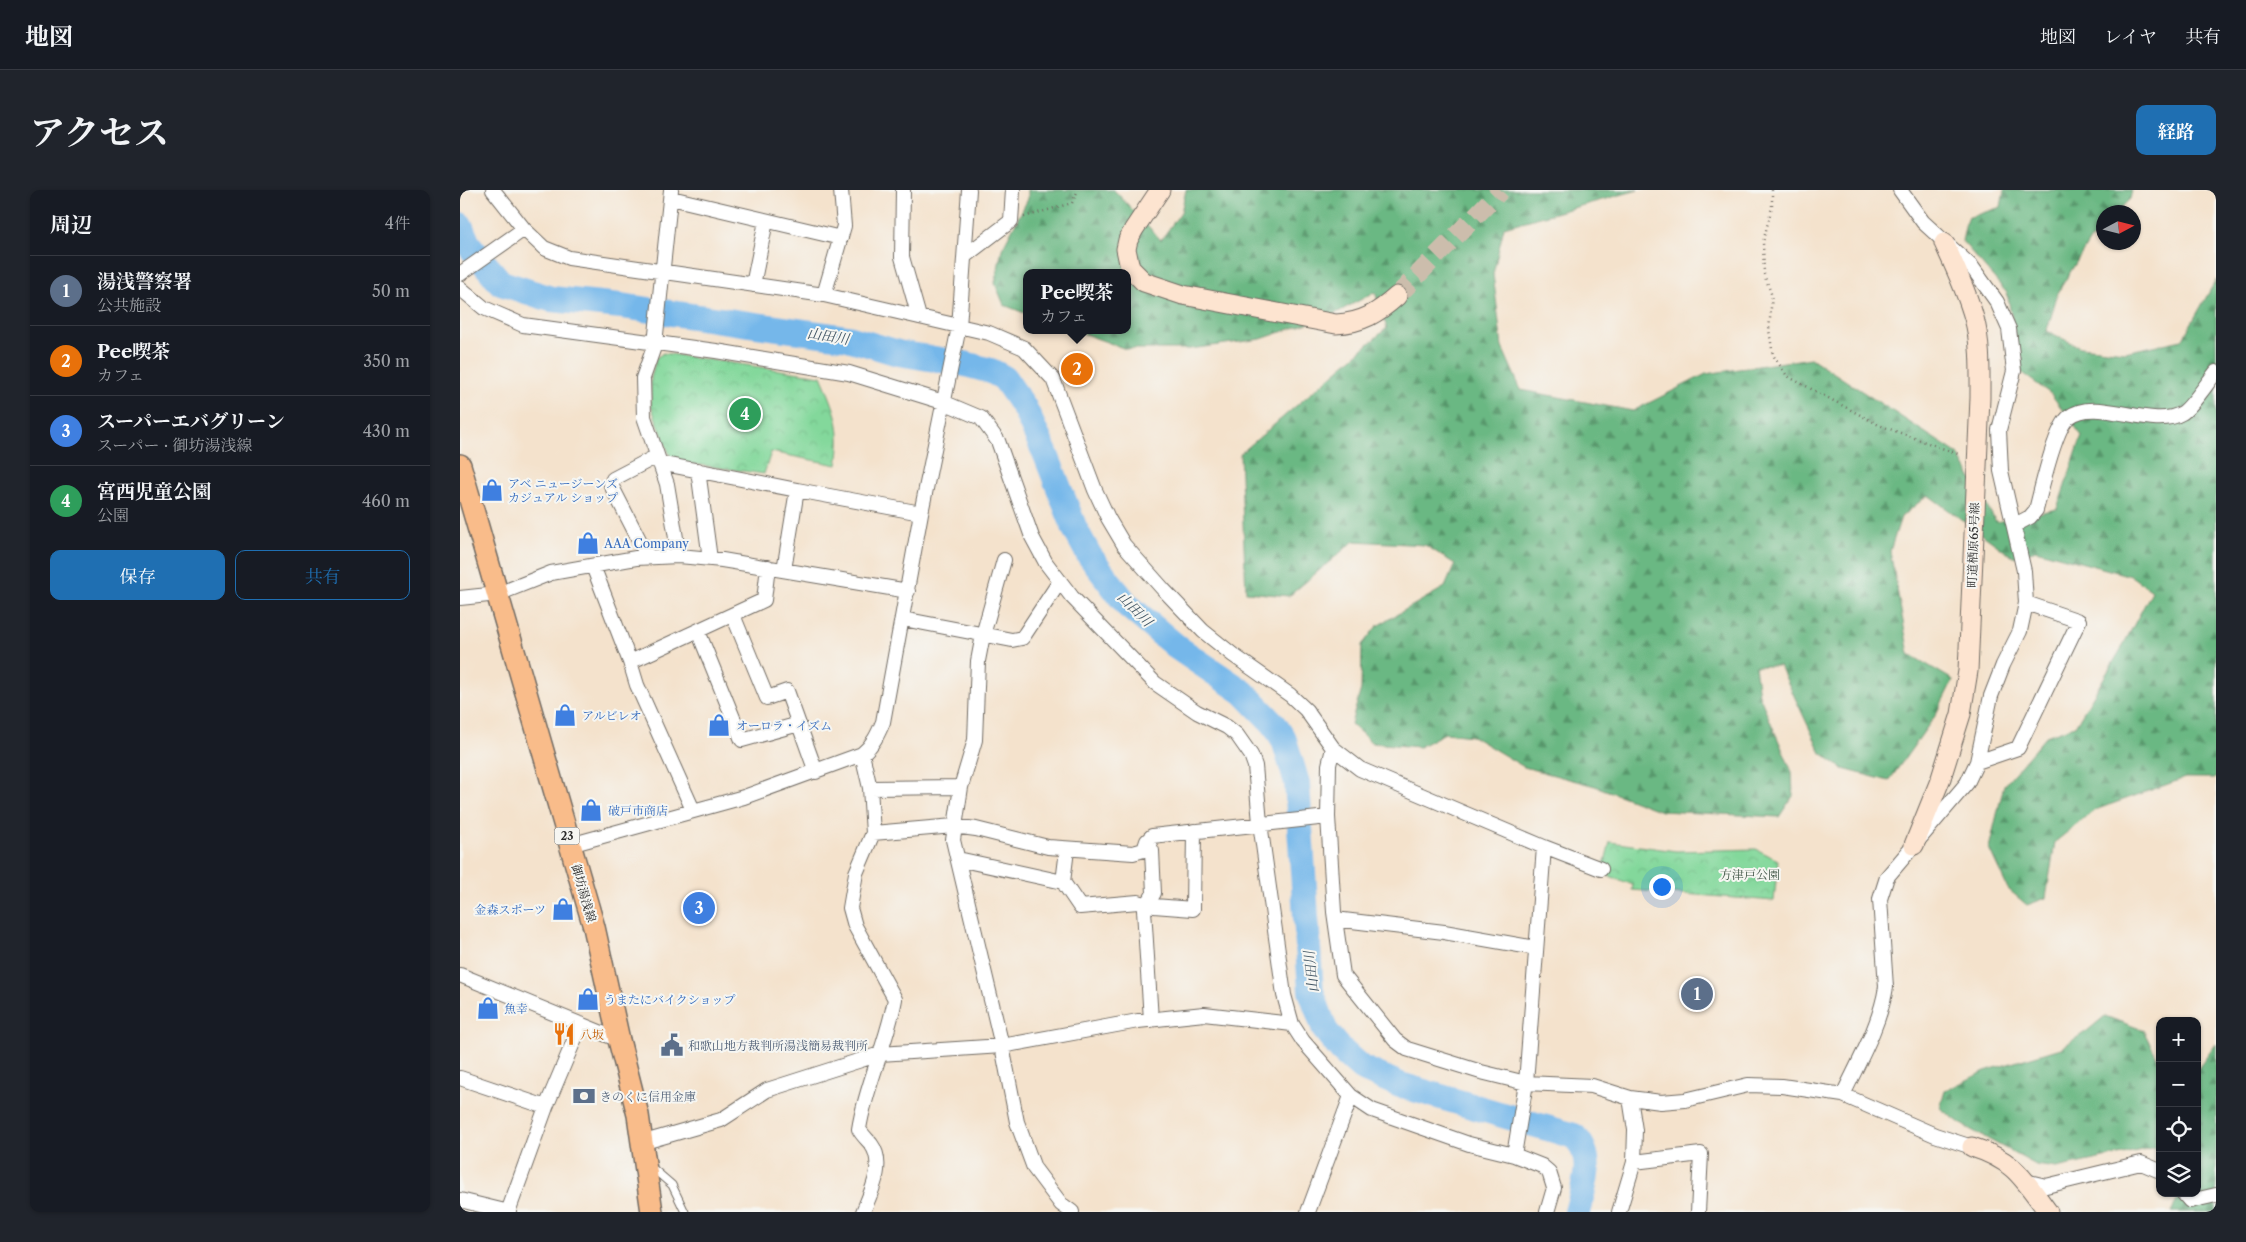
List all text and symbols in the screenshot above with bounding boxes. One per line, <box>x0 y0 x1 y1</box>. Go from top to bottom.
text: 地図 <box>25 22 73 51</box>
text: 地図 <box>2040 26 2076 48</box>
text: レイヤ <box>2104 26 2157 48</box>
text: 共有 <box>2185 26 2221 48</box>
button: 経路 <box>2136 105 2216 155</box>
text: アクセス <box>30 111 169 154</box>
north arrow <box>2096 205 2141 250</box>
text: 周辺 <box>50 212 92 237</box>
text: 4件 <box>385 213 410 233</box>
popup <box>1023 269 1131 334</box>
text: 湯浅警察署 <box>97 270 192 293</box>
text: 1 <box>62 281 70 301</box>
text: 50 m <box>372 281 410 301</box>
text: Pee喫茶 <box>1040 281 1114 304</box>
text: 公共施設 <box>97 295 161 315</box>
text: カフェ <box>1040 306 1088 326</box>
water label: 山田川 <box>806 324 852 348</box>
text: Pee喫茶 <box>97 340 170 363</box>
pin: 2 <box>1061 350 1093 388</box>
text: 2 <box>61 351 71 371</box>
text: 350 m <box>363 351 410 371</box>
text: カフェ <box>97 365 144 385</box>
pin: 4 <box>729 395 761 433</box>
text: スーパーエバグリーン <box>97 410 285 433</box>
text: 3 <box>61 421 71 441</box>
text: 430 m <box>363 421 410 441</box>
text: スーパー · 御坊湯浅線 <box>97 435 252 455</box>
place label: アベ ニュージーンズ カジュアル ショップ <box>508 476 618 505</box>
shop icon: アベ ニュージーンズ カジュアル ショップ <box>479 477 505 503</box>
text: 宮西児童公園 <box>97 480 211 503</box>
text: 4 <box>61 491 71 511</box>
text: 460 m <box>362 491 410 511</box>
street label: 町道栖原65号線 <box>1964 502 1982 588</box>
text: 公園 <box>97 505 129 525</box>
shop icon: AAA Company <box>575 530 601 556</box>
place label: AAA Company <box>603 536 689 551</box>
button: 保存 <box>50 550 225 600</box>
button: 共有 <box>235 550 410 600</box>
water label: 山田川 <box>1114 588 1158 632</box>
shop icon: アルビレオ <box>552 702 578 728</box>
place label: アルビレオ <box>582 708 642 723</box>
shop icon: オーロラ・イズム <box>706 712 732 738</box>
place label: オーロラ・イズム <box>736 718 832 733</box>
shop icon: 破戸市商店 <box>578 797 604 823</box>
place label: 破戸市商店 <box>608 803 668 818</box>
road number: 23 <box>554 827 580 844</box>
street label: 御坊湯浅線 <box>569 862 599 924</box>
park label: 方津戸公園 <box>1720 867 1780 882</box>
your location <box>1649 874 1675 900</box>
pin: 3 <box>683 889 715 927</box>
shop icon: 金森スポーツ <box>550 896 576 922</box>
place label: 金森スポーツ <box>474 902 546 917</box>
water label: 山田川 <box>1300 948 1322 994</box>
pin: 1 <box>1681 975 1713 1013</box>
shop icon: うまたにバイクショップ <box>575 986 601 1012</box>
place label: うまたにバイクショップ <box>604 992 736 1007</box>
shop icon: 魚幸 <box>475 995 501 1021</box>
place label: 魚幸 <box>504 1001 528 1016</box>
map controls <box>2156 1017 2201 1197</box>
button: + <box>2156 1017 2201 1062</box>
restaurant icon: 八坂 <box>551 1021 577 1047</box>
place label: 八坂 <box>580 1027 604 1042</box>
public building icon: 和歌山地方裁判所湯浅簡易裁判所 <box>659 1032 685 1058</box>
place label: 和歌山地方裁判所湯浅簡易裁判所 <box>688 1038 868 1053</box>
button: − <box>2156 1062 2201 1107</box>
bank icon: きのくに信用金庫 <box>571 1083 597 1109</box>
place label: きのくに信用金庫 <box>600 1089 696 1104</box>
button: locate <box>2156 1107 2201 1152</box>
button: layers <box>2156 1152 2201 1197</box>

